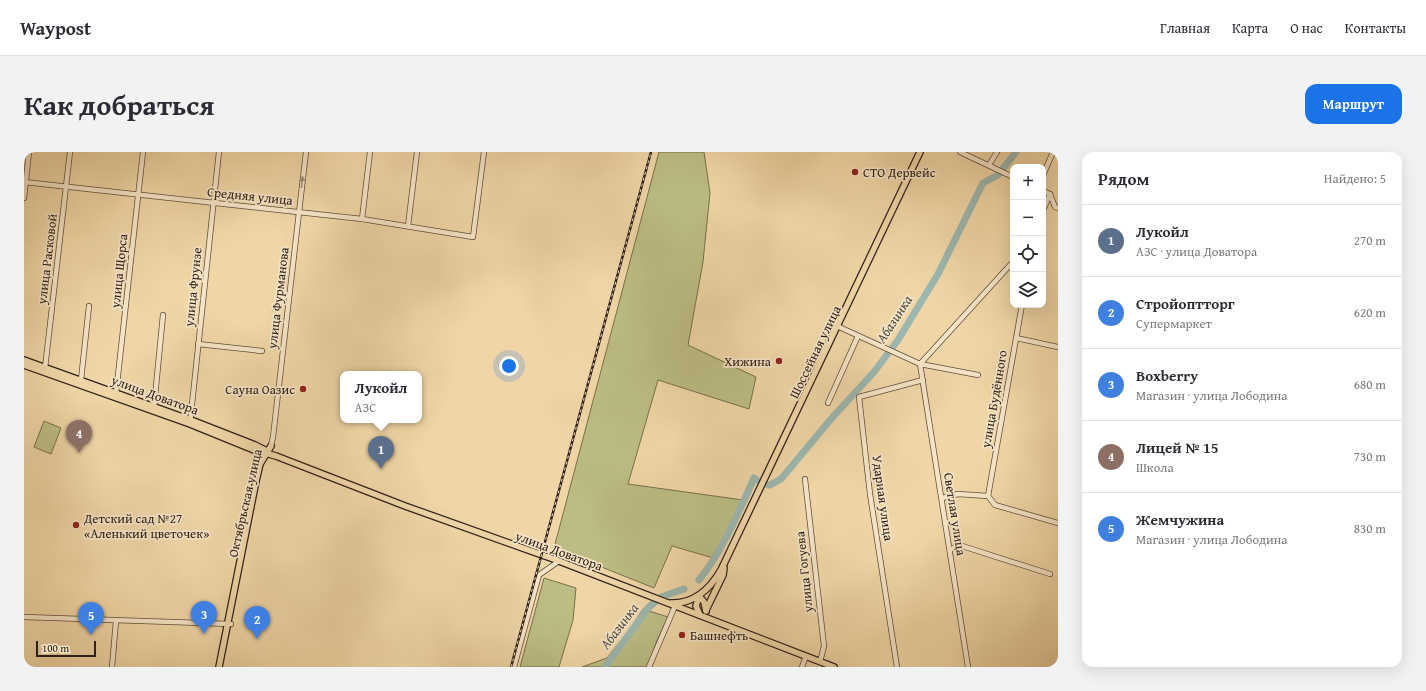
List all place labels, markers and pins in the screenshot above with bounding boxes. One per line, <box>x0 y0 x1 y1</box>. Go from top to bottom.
place label: СТО Дервейс <box>863 163 936 182</box>
marker: СТО Дервейс <box>850 167 860 177</box>
place label: Хижина <box>724 352 772 371</box>
marker: Хижина <box>774 356 784 366</box>
place label: Сауна Оазис <box>225 380 295 399</box>
marker: Сауна Оазис <box>298 384 308 394</box>
pin: 4 <box>66 420 92 453</box>
pin: 1 <box>368 436 394 469</box>
place label: Детский сад №27 «Аленький цветочек» <box>83 509 209 543</box>
marker: Детский сад №27 «Аленький цветочек» <box>71 520 81 530</box>
pin: 3 <box>191 601 217 634</box>
pin: 5 <box>78 602 104 635</box>
pin: 2 <box>244 606 270 639</box>
place label: Башнефть <box>690 626 748 645</box>
marker: Башнефть <box>677 630 687 640</box>

